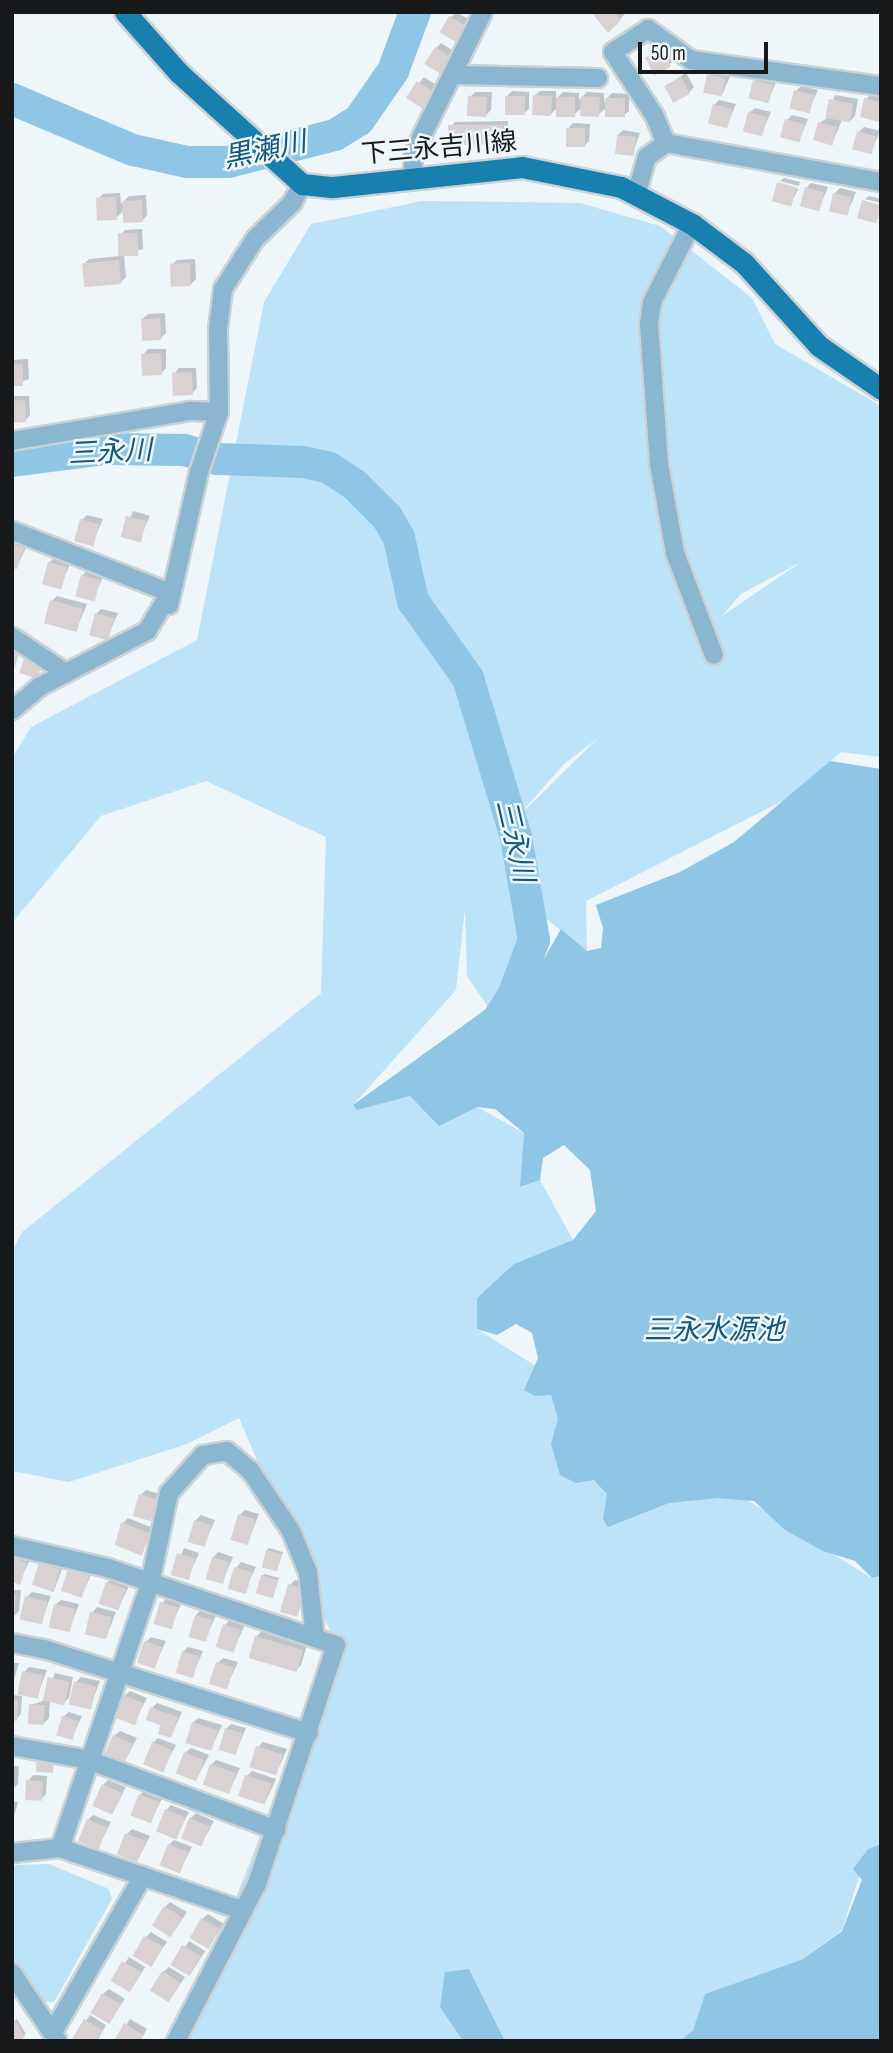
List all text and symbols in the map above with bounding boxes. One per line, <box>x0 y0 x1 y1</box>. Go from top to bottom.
scale bar <box>641 28 770 72</box>
text: 50 m <box>651 41 686 66</box>
water label: 黒瀬川 <box>220 126 310 176</box>
street label: 下三永吉川線 <box>360 127 518 171</box>
water label: 三永川 <box>67 434 153 472</box>
water label: 三永川 <box>488 796 540 886</box>
water label: 三永水源池 <box>644 1314 784 1348</box>

